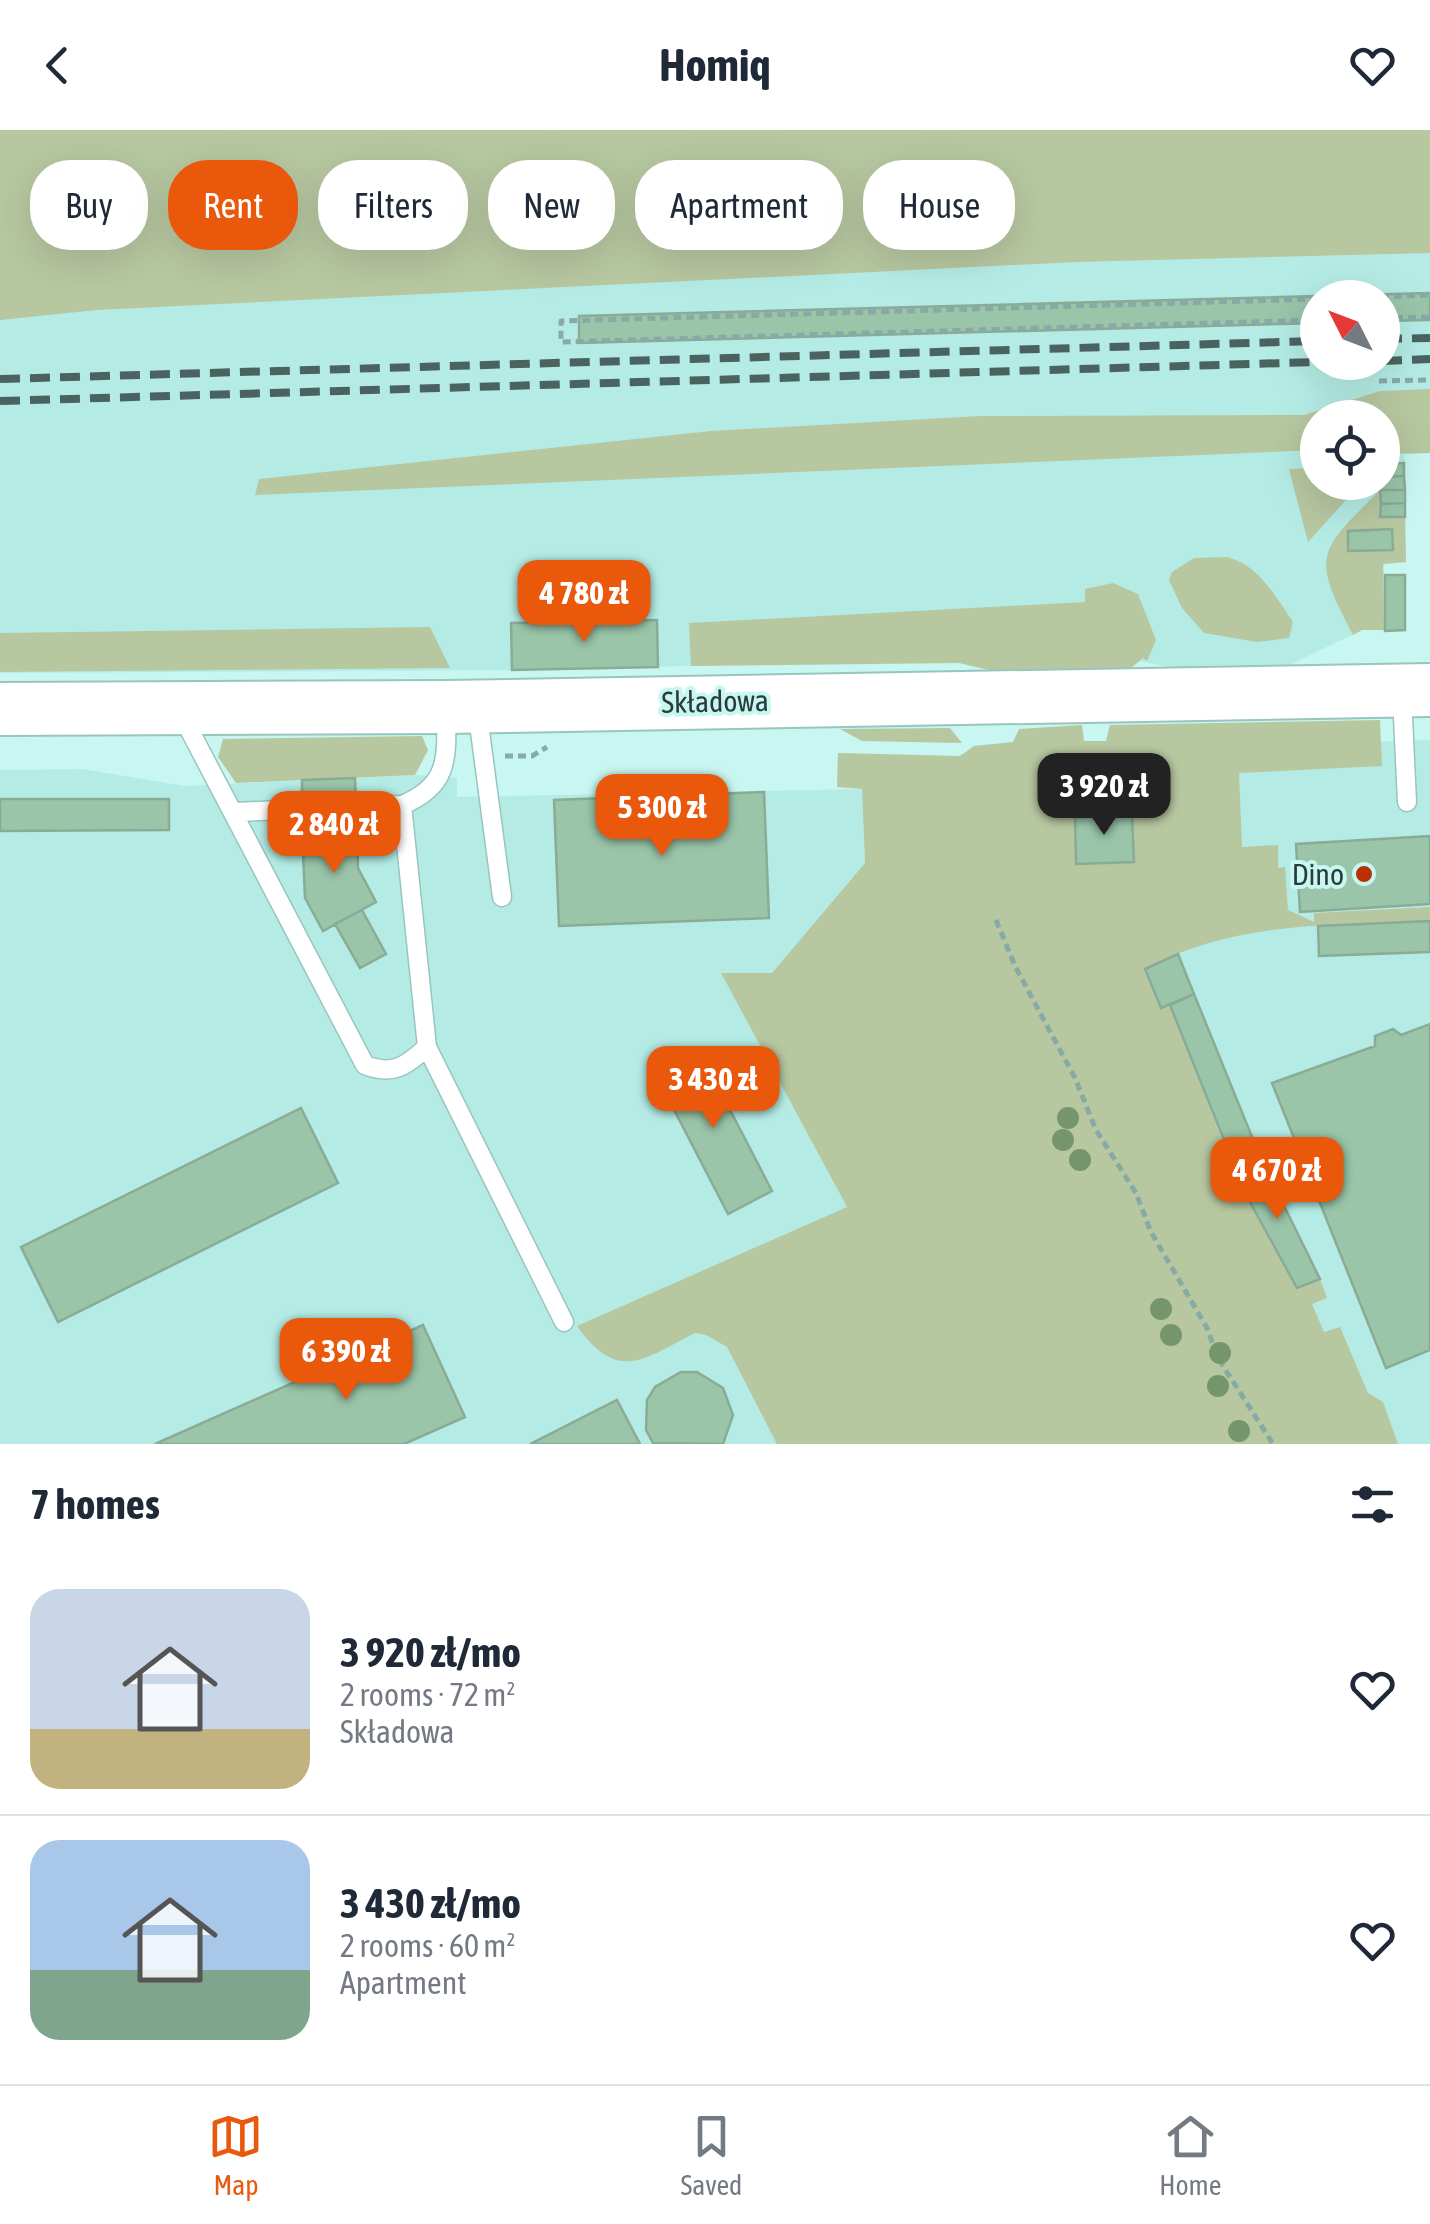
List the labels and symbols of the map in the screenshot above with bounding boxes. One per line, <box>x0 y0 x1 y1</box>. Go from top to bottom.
north arrow <box>1300 280 1400 380</box>
pin: 4 780 zł <box>481 560 687 645</box>
street label: Składowa <box>661 683 769 719</box>
pin: 3 920 zł <box>1001 753 1207 838</box>
pin: 5 300 zł <box>559 774 765 859</box>
pin: 2 840 zł <box>231 791 437 876</box>
place label: Dino <box>1292 857 1344 891</box>
marker: Dino <box>1353 863 1375 885</box>
pin: 3 430 zł <box>610 1046 816 1131</box>
pin: 4 670 zł <box>1174 1137 1380 1222</box>
pin: 6 390 zł <box>243 1318 449 1403</box>

